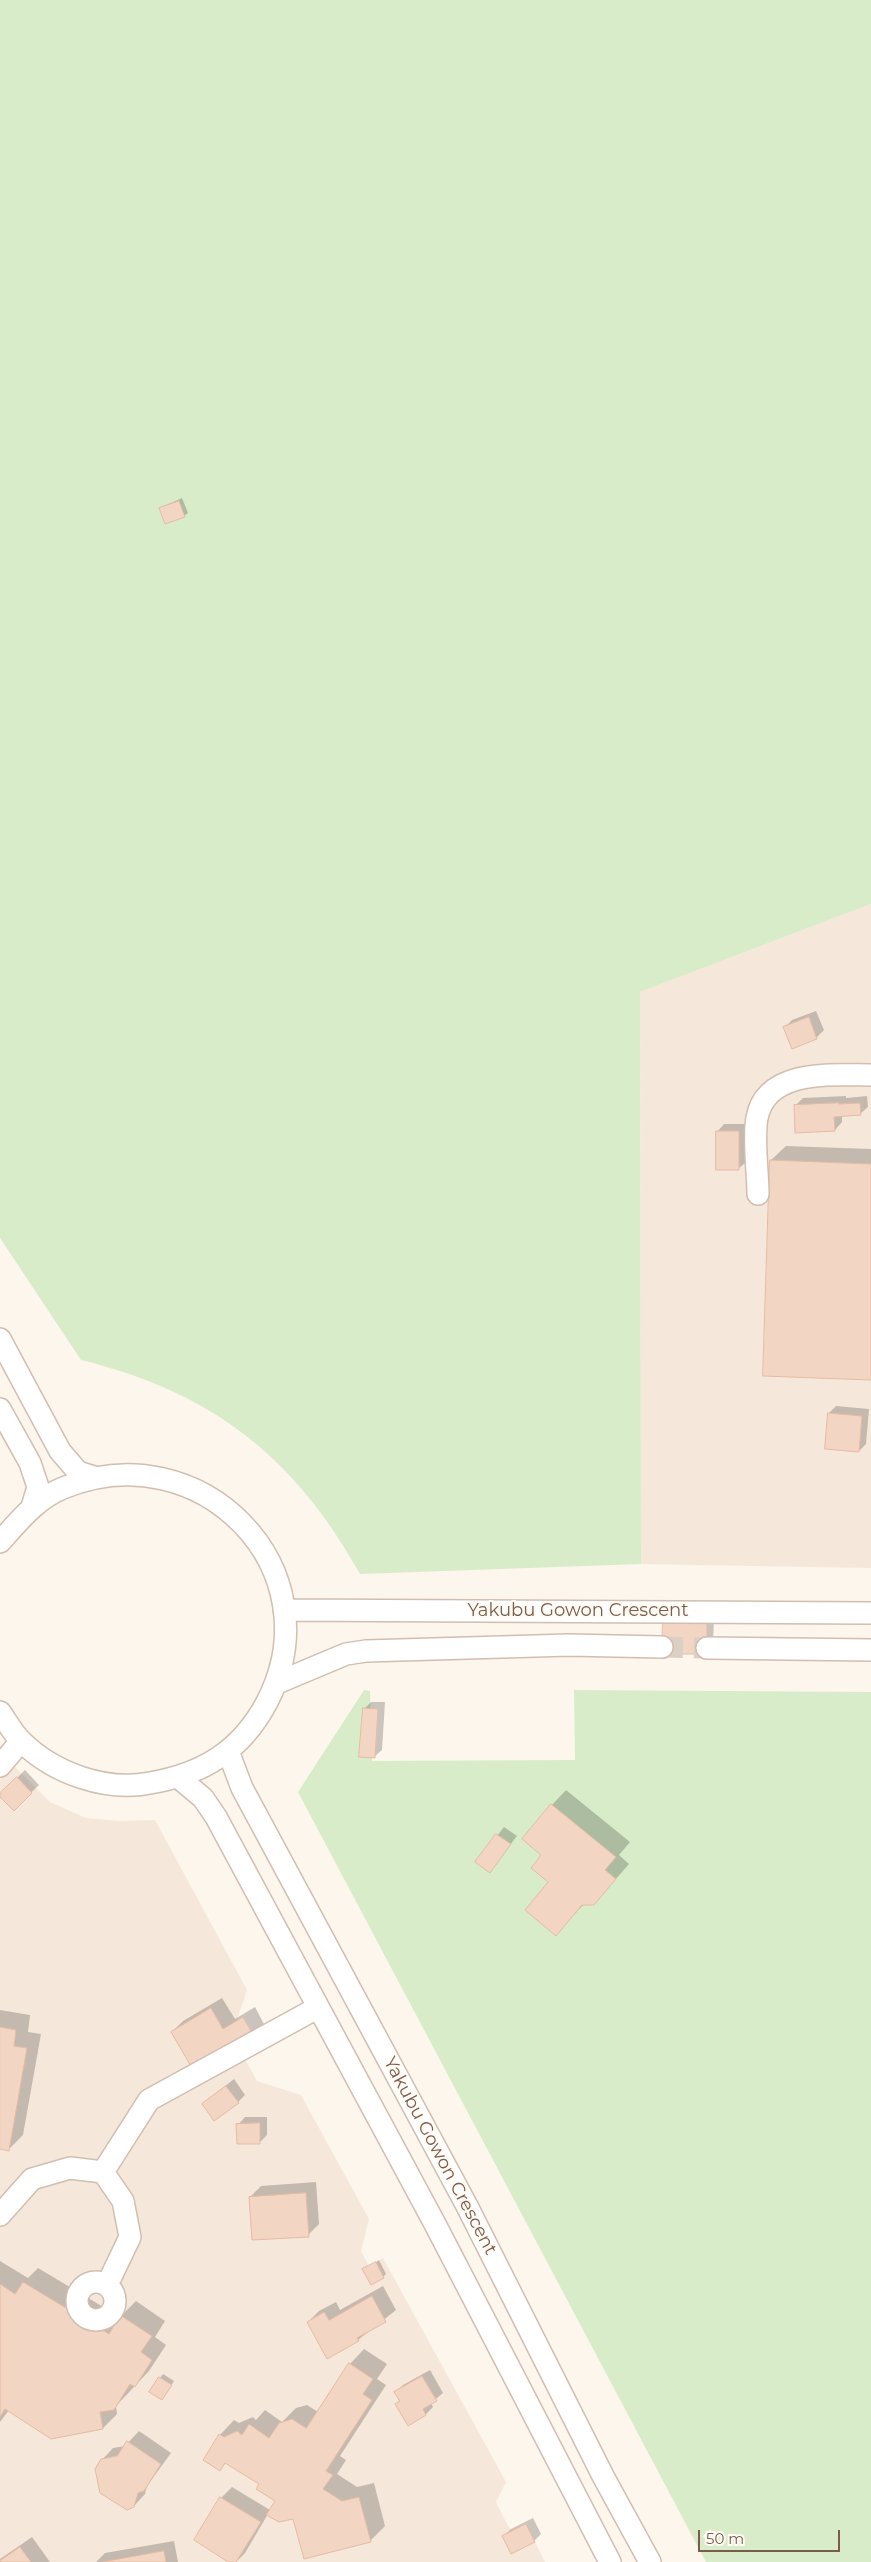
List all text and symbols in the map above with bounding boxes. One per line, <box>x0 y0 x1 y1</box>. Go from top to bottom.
street label: Yakubu Gowon Crescent <box>468 1600 688 1622</box>
street label: Yakubu Gowon Crescent <box>379 2053 501 2259</box>
scale bar <box>701 2520 844 2552</box>
text: 50 m <box>706 2529 744 2548</box>

